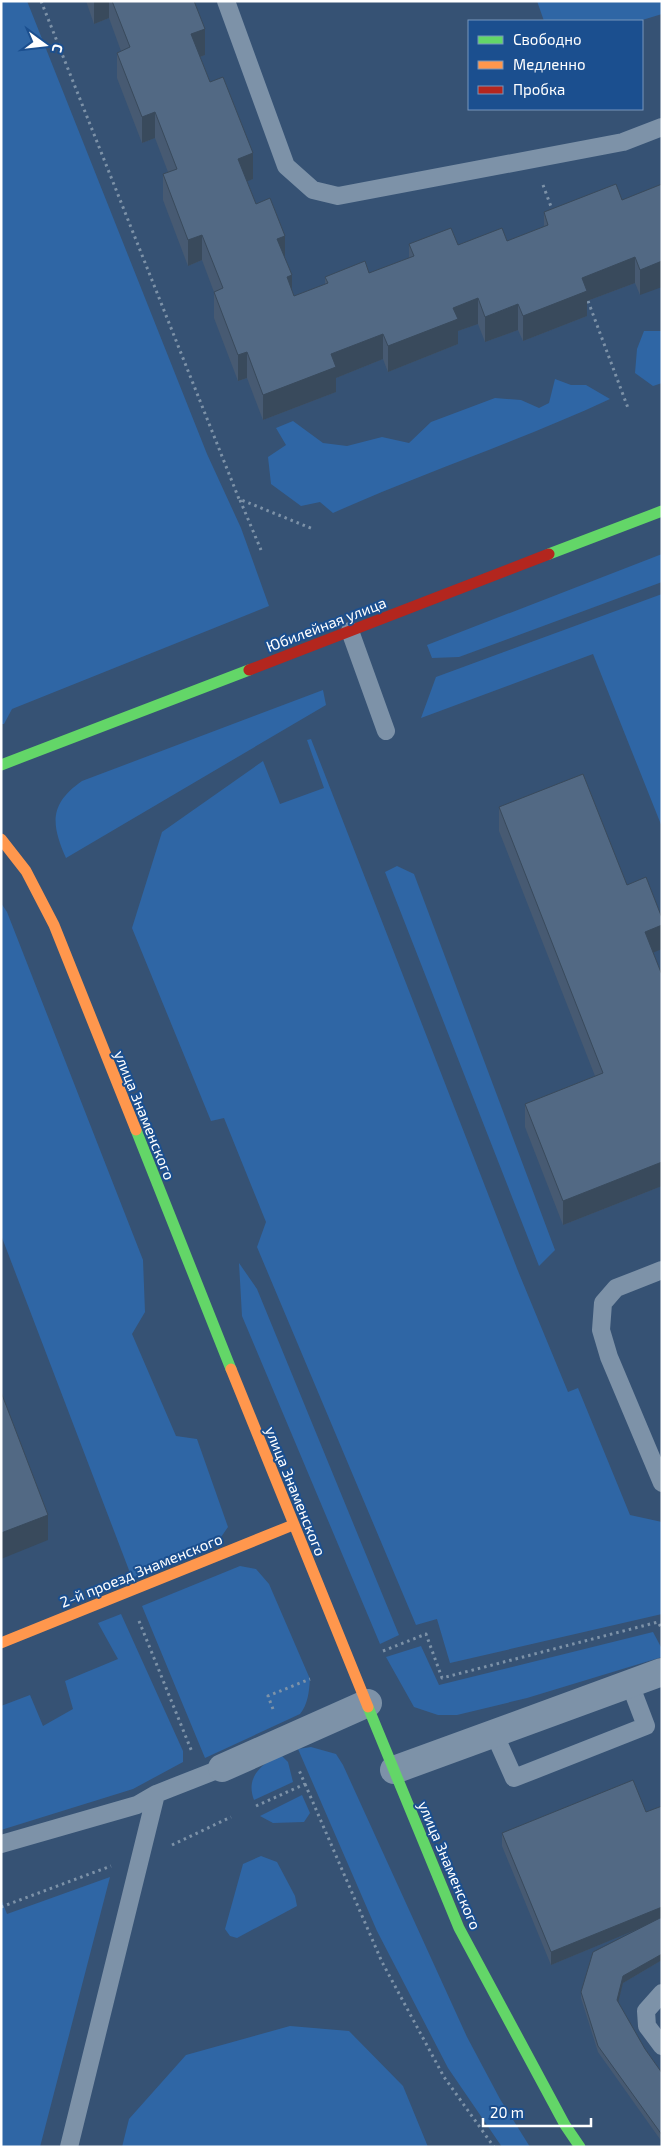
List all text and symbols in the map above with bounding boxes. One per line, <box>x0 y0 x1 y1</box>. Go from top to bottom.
north arrow <box>20 20 70 70</box>
legend <box>468 20 643 110</box>
text: Свободно <box>513 30 582 48</box>
text: С <box>49 42 67 55</box>
text: Медленно <box>513 55 586 73</box>
text: Пробка <box>513 80 565 98</box>
street label: Юбилейная улица <box>263 593 389 656</box>
street label: улица Знаменского <box>110 1048 179 1183</box>
street label: улица Знаменского <box>261 1424 330 1559</box>
street label: 2-й проезд Знаменского <box>57 1529 225 1611</box>
street label: улица Знаменского <box>414 1798 485 1932</box>
scale bar <box>483 2096 590 2128</box>
text: 20 m <box>490 2103 524 2121</box>

